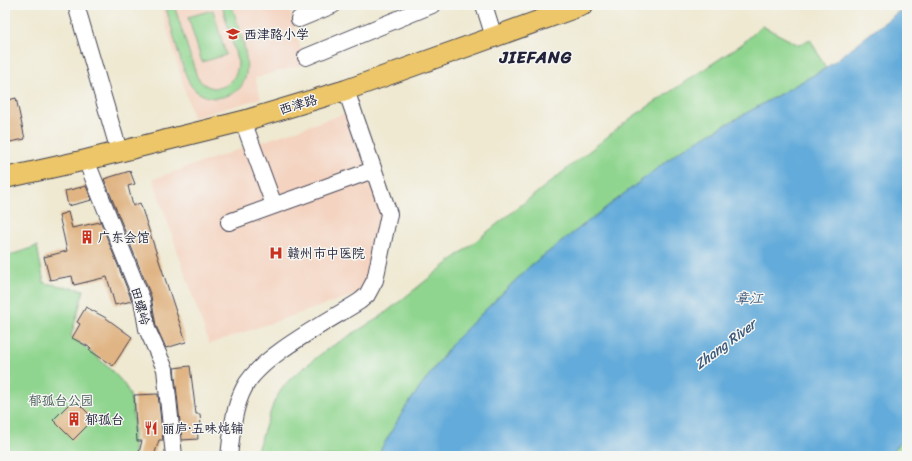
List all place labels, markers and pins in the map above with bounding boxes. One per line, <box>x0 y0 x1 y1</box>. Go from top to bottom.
place label: 西津路小学 <box>244 23 309 46</box>
school or university icon: 西津路小学 <box>225 26 241 42</box>
place label: 广东会馆 <box>98 226 150 249</box>
building icon: 广东会馆 <box>79 229 95 245</box>
place label: 赣州市中医院 <box>287 242 365 265</box>
hospital icon: 赣州市中医院 <box>268 245 284 261</box>
place label: 郁孤台 <box>85 408 124 431</box>
building icon: 郁孤台 <box>66 411 82 427</box>
place label: 丽庐·五味炖铺 <box>162 417 243 440</box>
restaurant icon: 丽庐·五味炖铺 <box>143 420 159 436</box>

